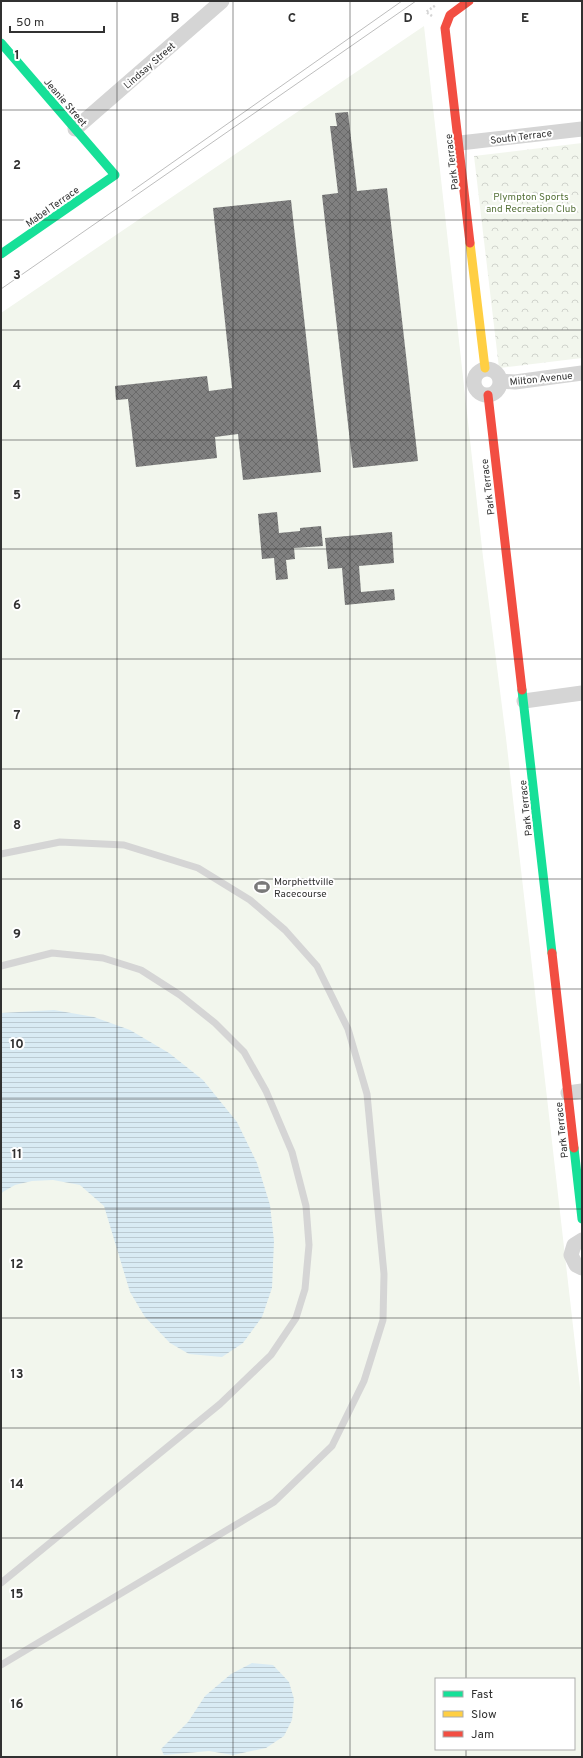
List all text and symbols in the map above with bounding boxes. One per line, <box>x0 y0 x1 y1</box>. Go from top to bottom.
scale bar <box>10 8 104 34</box>
text: B <box>171 11 180 27</box>
text: C <box>288 11 296 27</box>
text: D <box>403 11 413 27</box>
text: E <box>521 11 529 27</box>
text: 50 m <box>16 15 44 31</box>
street label: Lindsay Street <box>121 40 179 92</box>
text: 1 <box>14 48 20 64</box>
street label: Jeanie Street <box>40 76 89 130</box>
street label: South Terrace <box>490 127 553 148</box>
street label: Park Terrace <box>443 133 462 191</box>
text: 2 <box>13 158 21 174</box>
street label: Mabel Terrace <box>24 184 82 230</box>
park label: Plympton Sports and Recreation Club <box>486 191 576 216</box>
text: 3 <box>13 268 21 284</box>
street label: Milton Avenue <box>509 370 573 389</box>
text: 4 <box>13 378 21 394</box>
street label: Park Terrace <box>479 458 498 516</box>
text: 5 <box>13 488 21 504</box>
text: 6 <box>13 598 21 614</box>
text: 7 <box>14 708 21 724</box>
street label: Park Terrace <box>517 779 536 837</box>
text: 8 <box>13 818 21 834</box>
place label: Morphettville Racecourse <box>274 876 334 901</box>
sports icon: Morphettville Racecourse <box>253 878 271 896</box>
text: 9 <box>13 927 21 943</box>
text: 10 <box>10 1037 24 1053</box>
street label: Park Terrace <box>553 1101 572 1159</box>
text: 11 <box>12 1147 22 1163</box>
text: 12 <box>10 1257 24 1273</box>
text: 13 <box>11 1367 24 1383</box>
text: 14 <box>10 1477 24 1493</box>
text: 15 <box>10 1587 24 1603</box>
legend <box>435 1678 575 1750</box>
text: Fast <box>471 1687 493 1703</box>
text: 16 <box>10 1697 24 1713</box>
text: Slow <box>471 1707 497 1723</box>
text: Jam <box>471 1727 494 1743</box>

